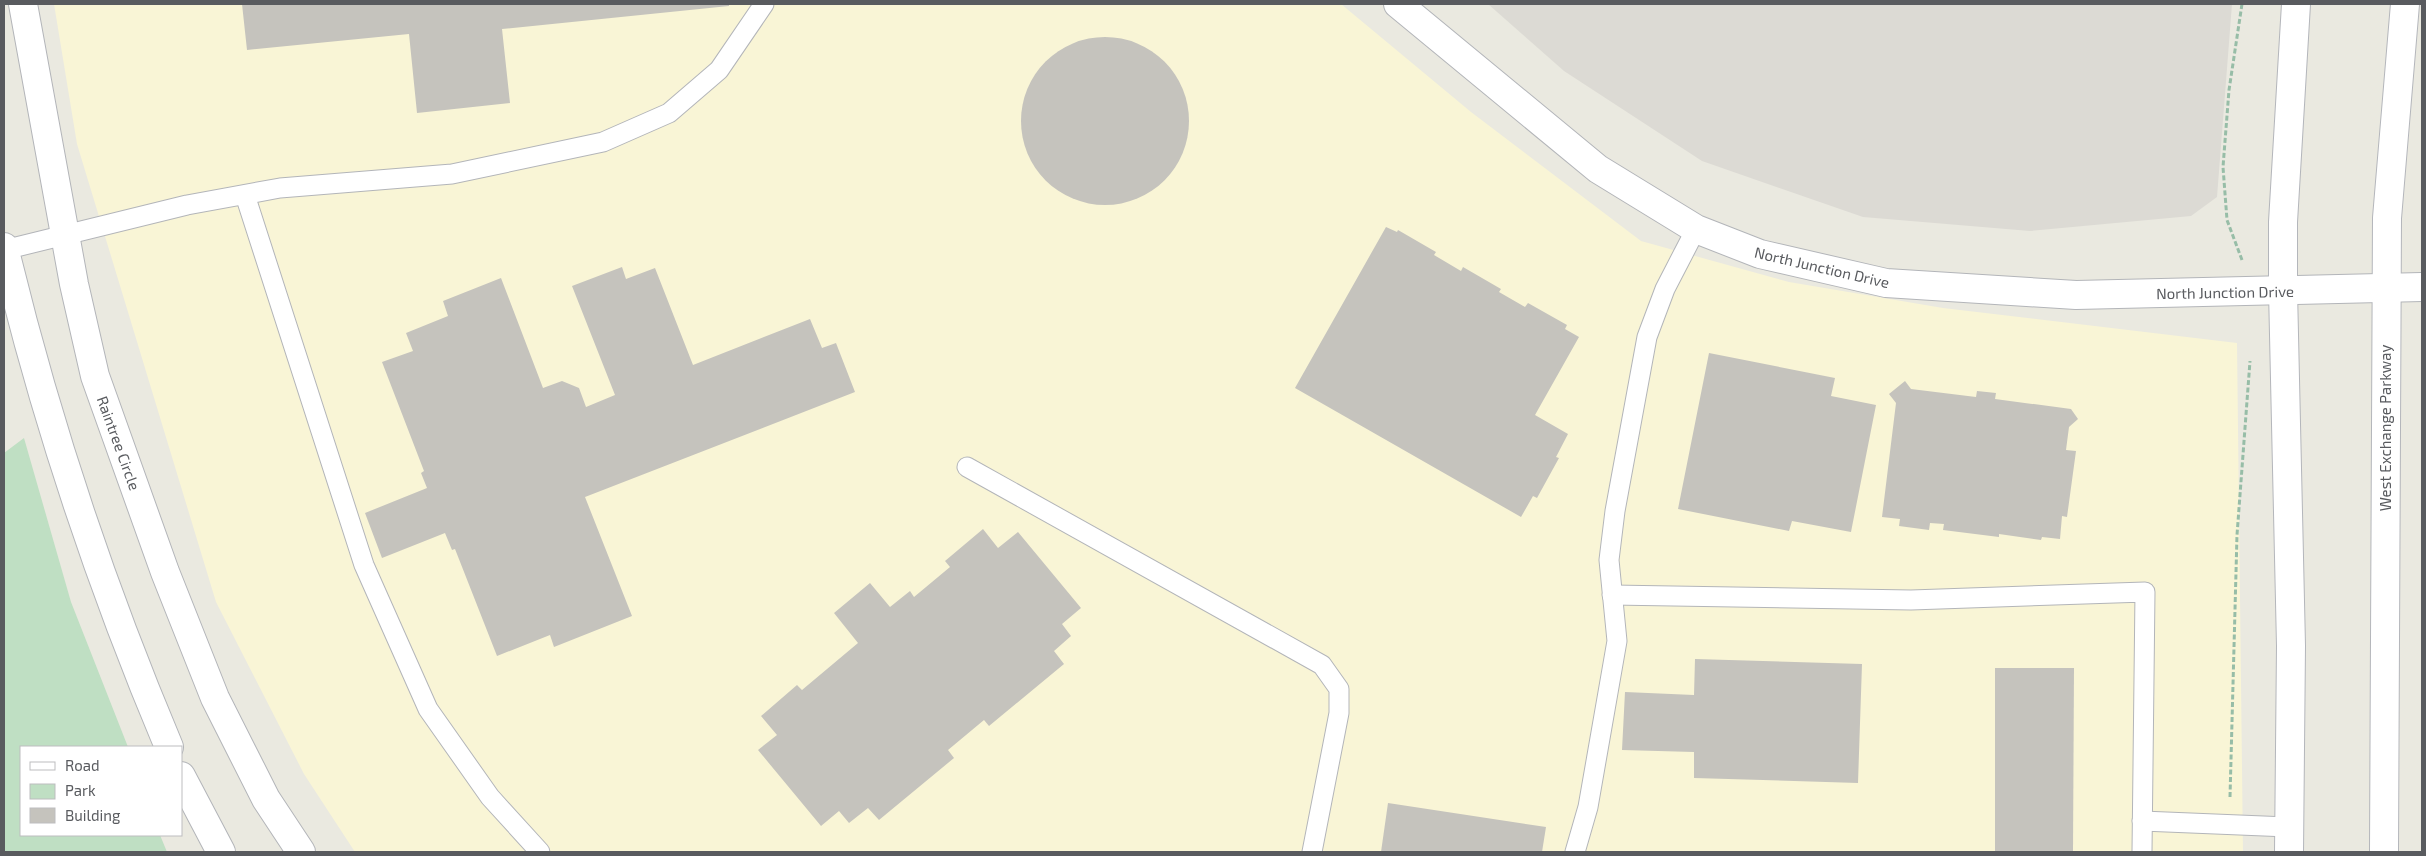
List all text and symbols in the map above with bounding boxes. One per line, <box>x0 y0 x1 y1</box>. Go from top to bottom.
street label: North Junction Drive <box>1753 243 1891 291</box>
street label: North Junction Drive <box>2156 282 2294 302</box>
street label: West Exchange Parkway <box>2376 345 2394 511</box>
street label: Raintree Circle <box>94 393 144 493</box>
legend <box>20 746 182 836</box>
text: Road <box>65 756 100 774</box>
text: Park <box>65 781 96 799</box>
text: Building <box>65 806 121 824</box>

